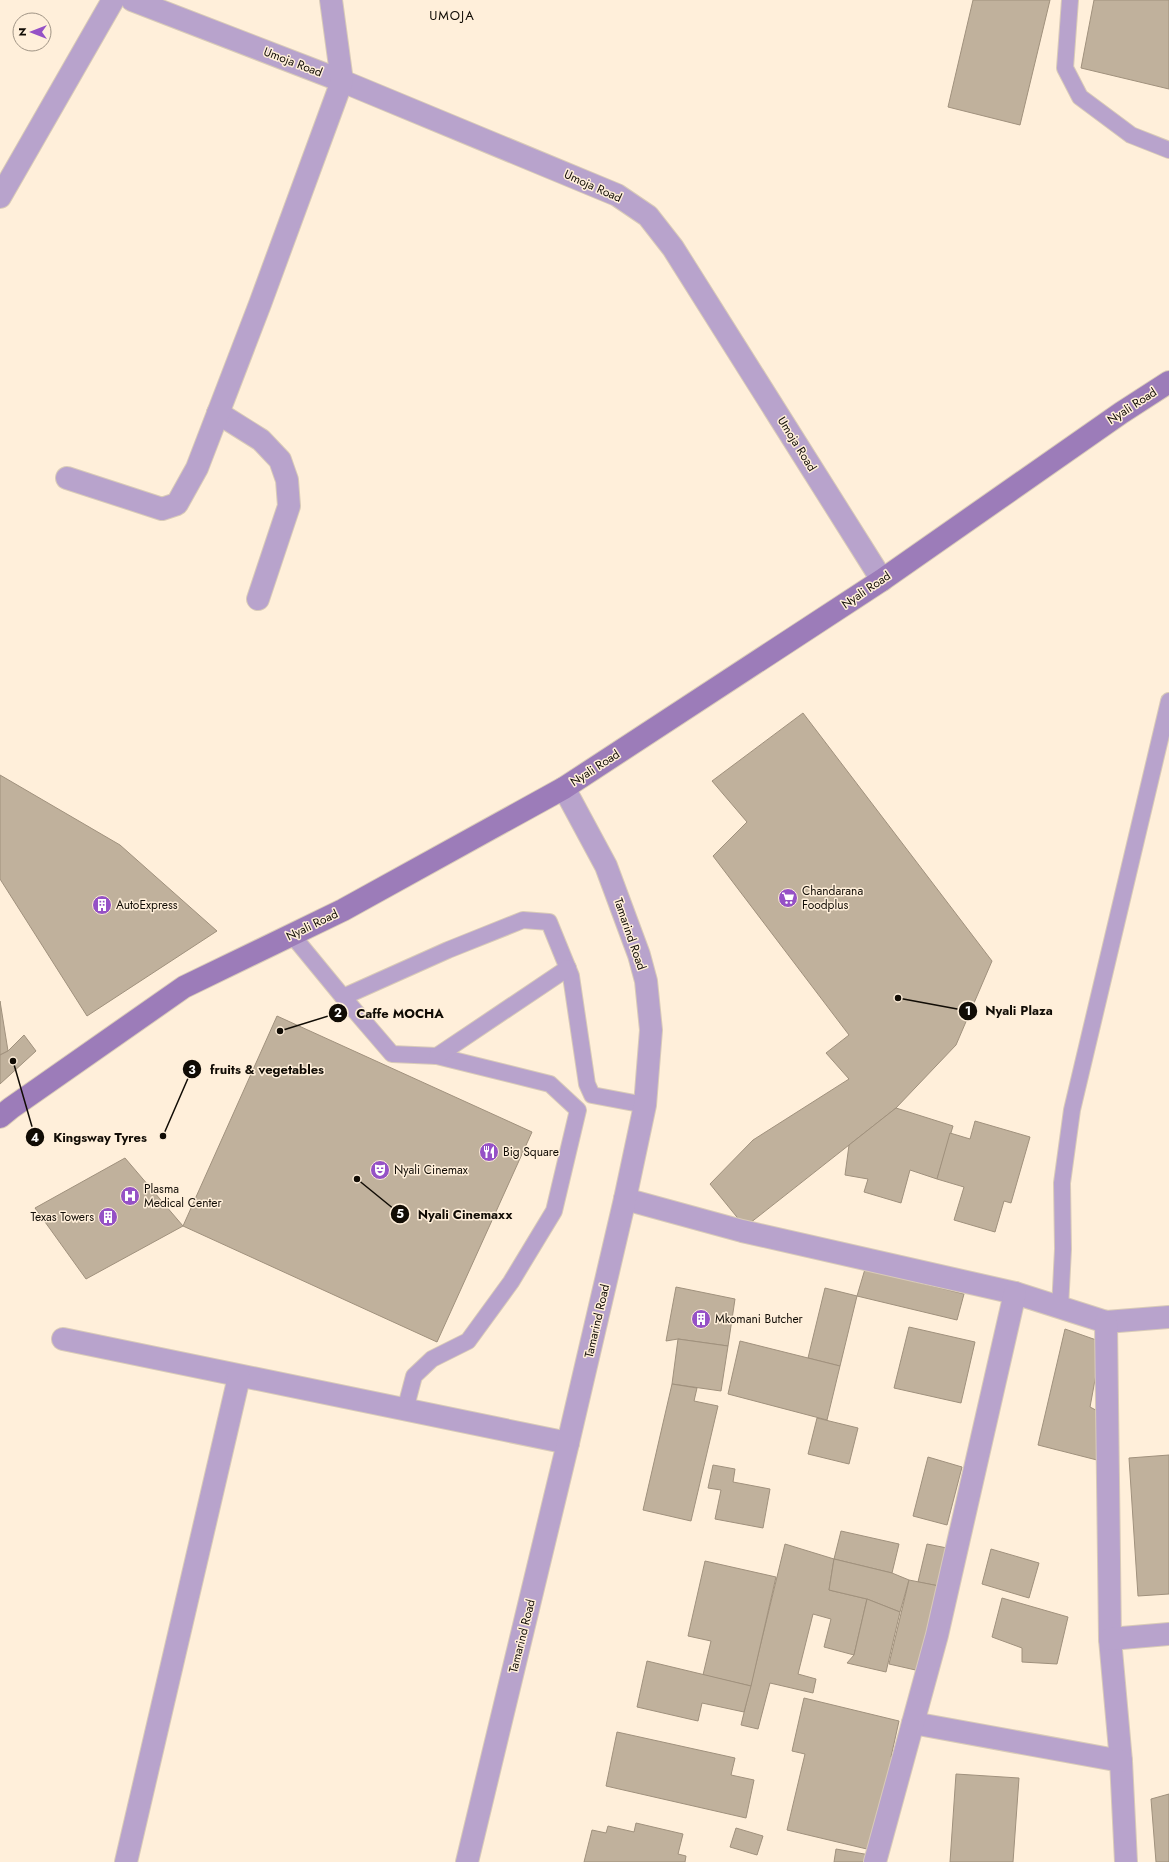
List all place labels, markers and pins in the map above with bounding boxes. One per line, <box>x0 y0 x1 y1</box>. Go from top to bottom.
place label: Chandarana Foodplus <box>802 882 863 914</box>
supermarket icon: Chandarana Foodplus <box>777 887 799 909</box>
building icon: AutoExpress <box>91 894 113 916</box>
place label: AutoExpress <box>116 896 178 914</box>
callout: Nyali Plaza <box>958 998 1061 1023</box>
callout: Caffe MOCHA <box>328 1000 452 1025</box>
callout: fruits & vegetables <box>182 1057 332 1082</box>
callout: Kingsway Tyres <box>25 1125 154 1150</box>
restaurant icon: Big Square <box>478 1141 500 1163</box>
place label: Big Square <box>503 1143 559 1161</box>
theatre icon: Nyali Cinemax <box>369 1159 391 1181</box>
place label: Nyali Cinemax <box>394 1161 469 1179</box>
place label: Plasma Medical Center <box>144 1180 222 1212</box>
hospital icon: Plasma Medical Center <box>119 1185 141 1207</box>
callout: Nyali Cinemaxx <box>390 1202 521 1227</box>
building icon: Texas Towers <box>97 1206 119 1228</box>
place label: Texas Towers <box>31 1208 94 1226</box>
building icon: Mkomani Butcher <box>690 1308 712 1330</box>
place label: Mkomani Butcher <box>715 1310 804 1328</box>

